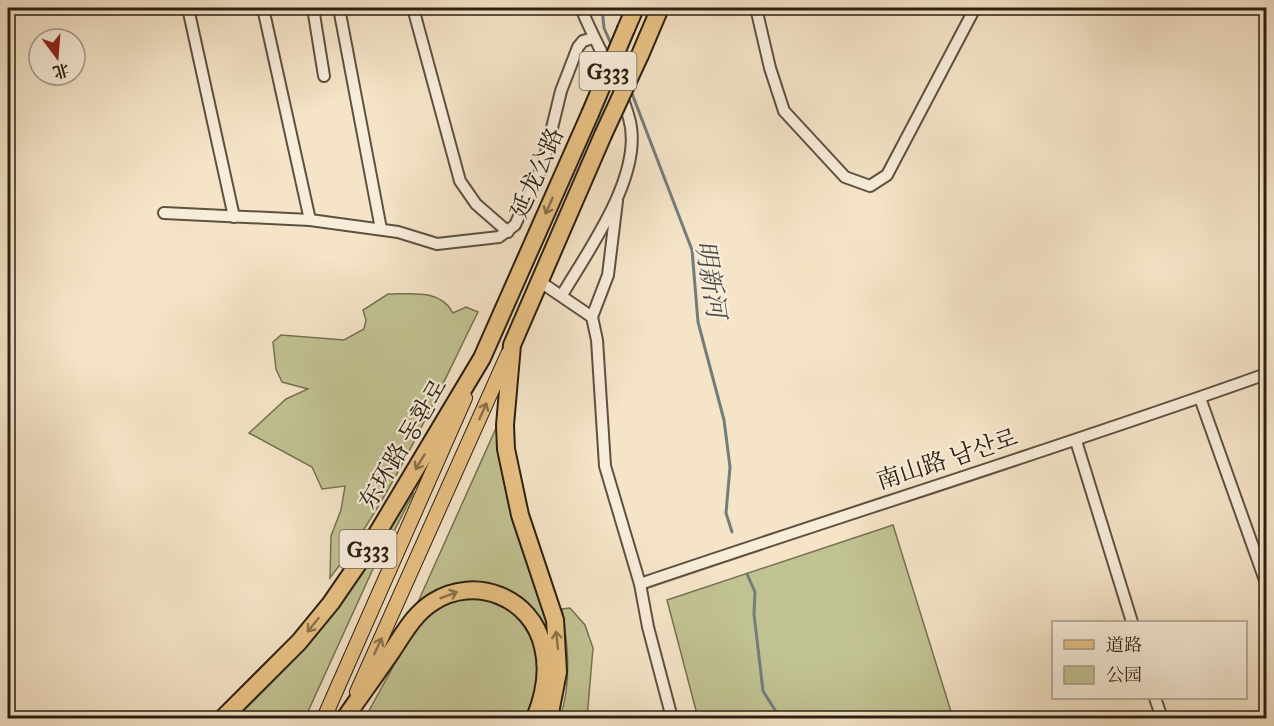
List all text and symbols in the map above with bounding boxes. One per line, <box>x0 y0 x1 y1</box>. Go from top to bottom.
north arrow <box>27 27 87 87</box>
road number: G333 <box>580 52 636 90</box>
text: 北 <box>51 60 71 82</box>
street label: 延龙公路 <box>504 123 570 223</box>
one-way arrow <box>543 196 555 214</box>
water label: 明新河 <box>689 238 734 324</box>
street label: 东环路 동환로 <box>352 373 454 515</box>
one-way arrow <box>478 402 489 420</box>
street label: 南山路 남산로 <box>873 422 1021 496</box>
one-way arrow <box>413 453 425 470</box>
road number: G333 <box>340 530 397 568</box>
one-way arrow <box>439 589 457 600</box>
one-way arrow <box>306 617 319 633</box>
legend <box>1052 621 1247 699</box>
one-way arrow <box>551 631 562 651</box>
text: 道路 <box>1106 634 1142 656</box>
one-way arrow <box>373 638 385 656</box>
text: 公园 <box>1106 664 1142 686</box>

